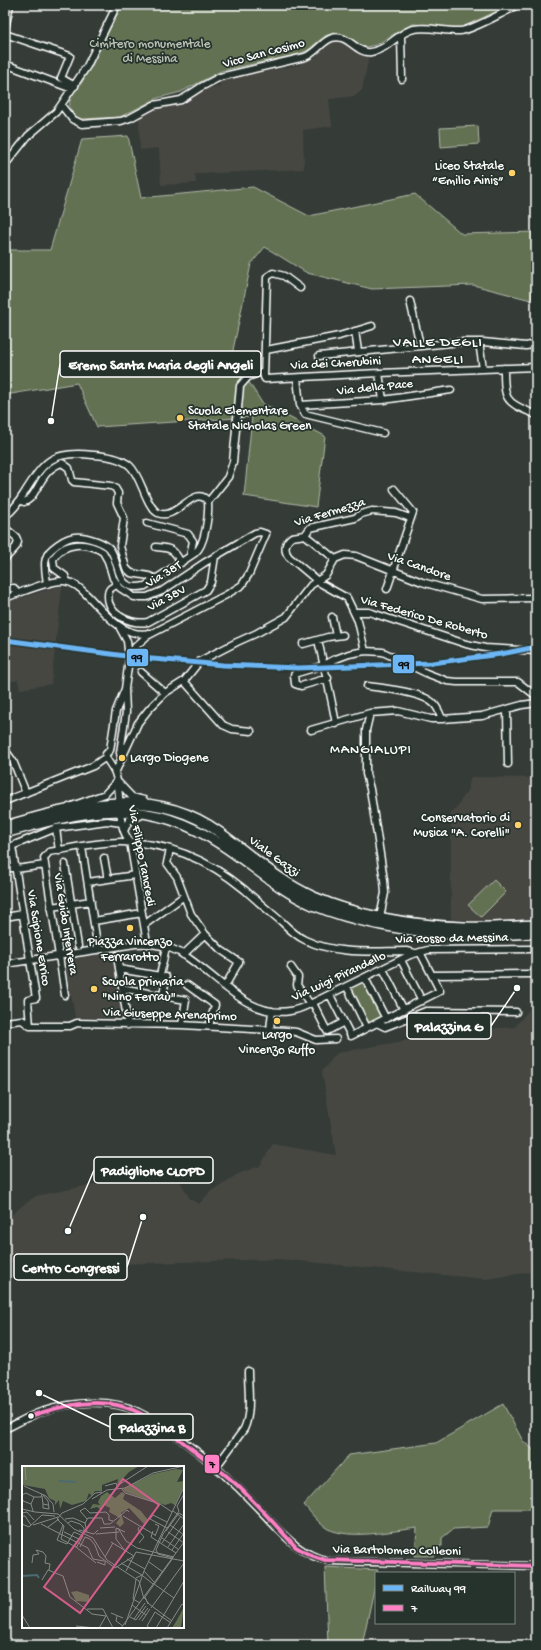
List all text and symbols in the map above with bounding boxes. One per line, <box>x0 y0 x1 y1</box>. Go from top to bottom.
street label: Vico San Cosimo <box>220 36 307 72</box>
park label: Cimitero monumentale di Messina <box>90 37 211 67</box>
place label: Liceo Statale “Emilio Ainis” <box>432 159 504 189</box>
marker: Liceo Statale “Emilio Ainis” <box>507 168 517 178</box>
district label: VALLE DEGLI ANGELI <box>392 334 483 369</box>
callout: Eremo Santa Maria degli Angeli <box>60 351 261 377</box>
street label: Via dei Cherubini <box>289 354 382 374</box>
text: Eremo Santa Maria degli Angeli <box>69 358 253 375</box>
street label: Via della Pace <box>335 377 414 400</box>
place label: Scuola Elementare Statale Nicholas Green <box>188 404 312 434</box>
marker: Scuola Elementare Statale Nicholas Green <box>175 413 185 423</box>
street label: Via Fermezza <box>292 495 368 531</box>
street label: Via Candore <box>384 549 453 585</box>
street label: Via 38T <box>142 558 186 592</box>
street label: Via 38V <box>144 583 189 616</box>
street label: Via Federico De Roberto <box>358 592 490 643</box>
line badge: 99 <box>126 648 149 667</box>
text: 99 <box>130 653 143 665</box>
line badge: 99 <box>392 654 415 674</box>
text: 99 <box>397 660 410 672</box>
district label: MANGIALUPI <box>330 742 412 759</box>
place label: Largo Diogene <box>130 751 209 766</box>
marker: Largo Diogene <box>117 753 127 763</box>
street label: Via Filippo Tancredi <box>124 803 158 908</box>
place label: Conservatorio di Musica "A. Corelli" <box>413 811 510 841</box>
marker: Conservatorio di Musica "A. Corelli" <box>513 820 523 830</box>
street label: Viale Gazzi <box>245 833 303 881</box>
street label: Via Guido Inferrera <box>49 871 81 977</box>
street label: Via Scipione Errico <box>23 888 53 987</box>
marker: Piazza Vincenzo Ferrarotto <box>125 923 135 933</box>
street label: Via Rosso da Messina <box>395 931 509 948</box>
place label: Piazza Vincenzo Ferrarotto <box>87 935 173 965</box>
street label: Via Luigi Pirandello <box>289 949 389 1006</box>
place label: Scuola primaria "Nino Ferraù" <box>102 975 184 1005</box>
marker: Scuola primaria "Nino Ferraù" <box>89 984 99 994</box>
street label: Via Giuseppe Arenaprimo <box>102 1005 237 1025</box>
callout: Palazzina G <box>407 1013 491 1039</box>
marker: Largo Vincenzo Ruffo <box>272 1016 282 1026</box>
text: Palazzina G <box>414 1020 484 1037</box>
place label: Largo Vincenzo Ruffo <box>238 1028 316 1058</box>
callout: Padiglione CLOPD <box>94 1157 213 1183</box>
text: Padiglione CLOPD <box>100 1164 206 1181</box>
callout: Centro Congressi <box>14 1254 127 1280</box>
text: Centro Congressi <box>21 1261 120 1278</box>
unlabelled marker <box>26 1411 36 1421</box>
callout: Palazzina B <box>110 1414 193 1440</box>
text: Palazzina B <box>118 1421 186 1438</box>
line badge: 7 <box>204 1454 220 1474</box>
text: 7 <box>208 1460 216 1472</box>
inset map <box>22 1466 184 1628</box>
street label: Via Bartolomeo Colleoni <box>332 1542 461 1560</box>
legend <box>375 1572 515 1624</box>
text: Railway 99 <box>411 1583 466 1597</box>
text: 7 <box>410 1603 418 1617</box>

